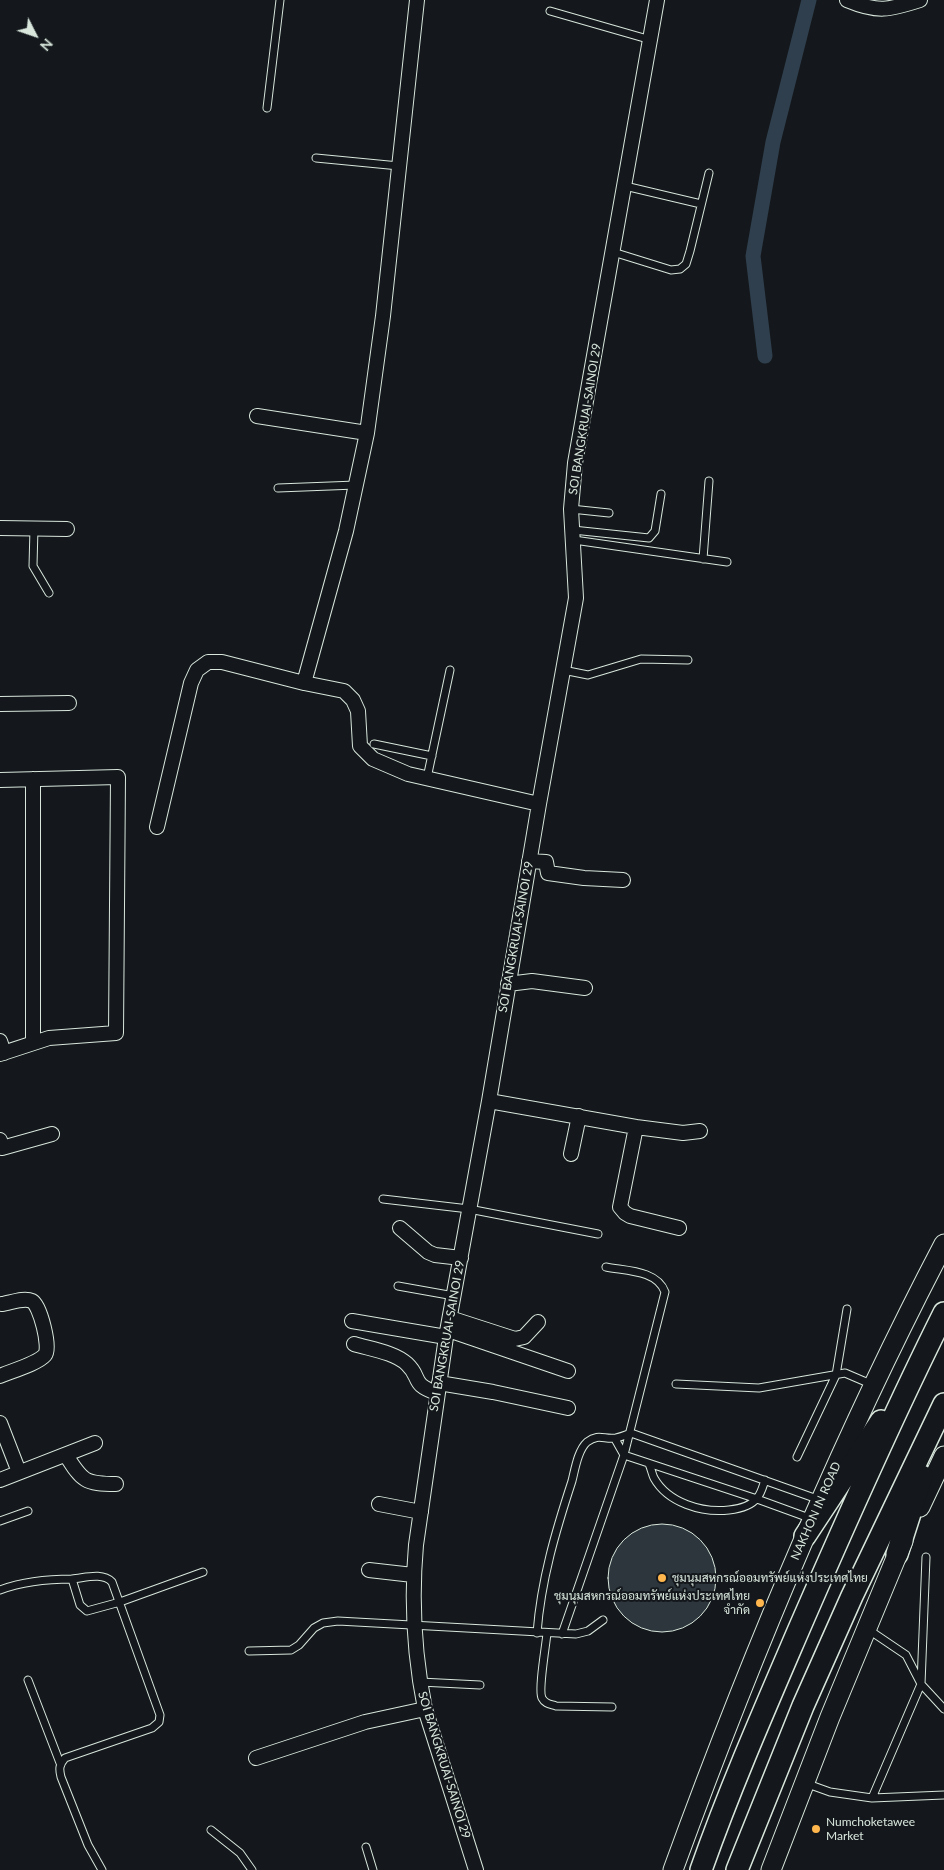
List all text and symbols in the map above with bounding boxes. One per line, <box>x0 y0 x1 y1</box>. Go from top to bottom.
north arrow <box>10 10 60 60</box>
text: N <box>37 36 57 55</box>
street label: SOI BANGKRUAI-SAINOI 29 <box>566 342 604 496</box>
street label: SOI BANGKRUAI-SAINOI 29 <box>496 860 536 1014</box>
street label: SOI BANGKRUAI-SAINOI 29 <box>427 1259 467 1413</box>
street label: NAKHON IN ROAD <box>788 1460 844 1562</box>
place label: ชุมนุมสหกรณ์ออมทรัพย์แห่งประเทศไทย <box>672 1571 868 1585</box>
marker: ชุมนุมสหกรณ์ออมทรัพย์แห่งประเทศไทย <box>656 1572 668 1584</box>
place label: ชุมนุมสหกรณ์ออมทรัพย์แห่งประเทศไทย จำกัด <box>554 1589 750 1617</box>
marker: ชุมนุมสหกรณ์ออมทรัพย์แห่งประเทศไทย จำกัด <box>754 1597 766 1609</box>
street label: SOI BANGKRUAI-SAINOI 29 <box>415 1690 473 1840</box>
place label: Numchoketawee Market <box>826 1815 915 1843</box>
marker: Numchoketawee Market <box>810 1823 822 1835</box>

